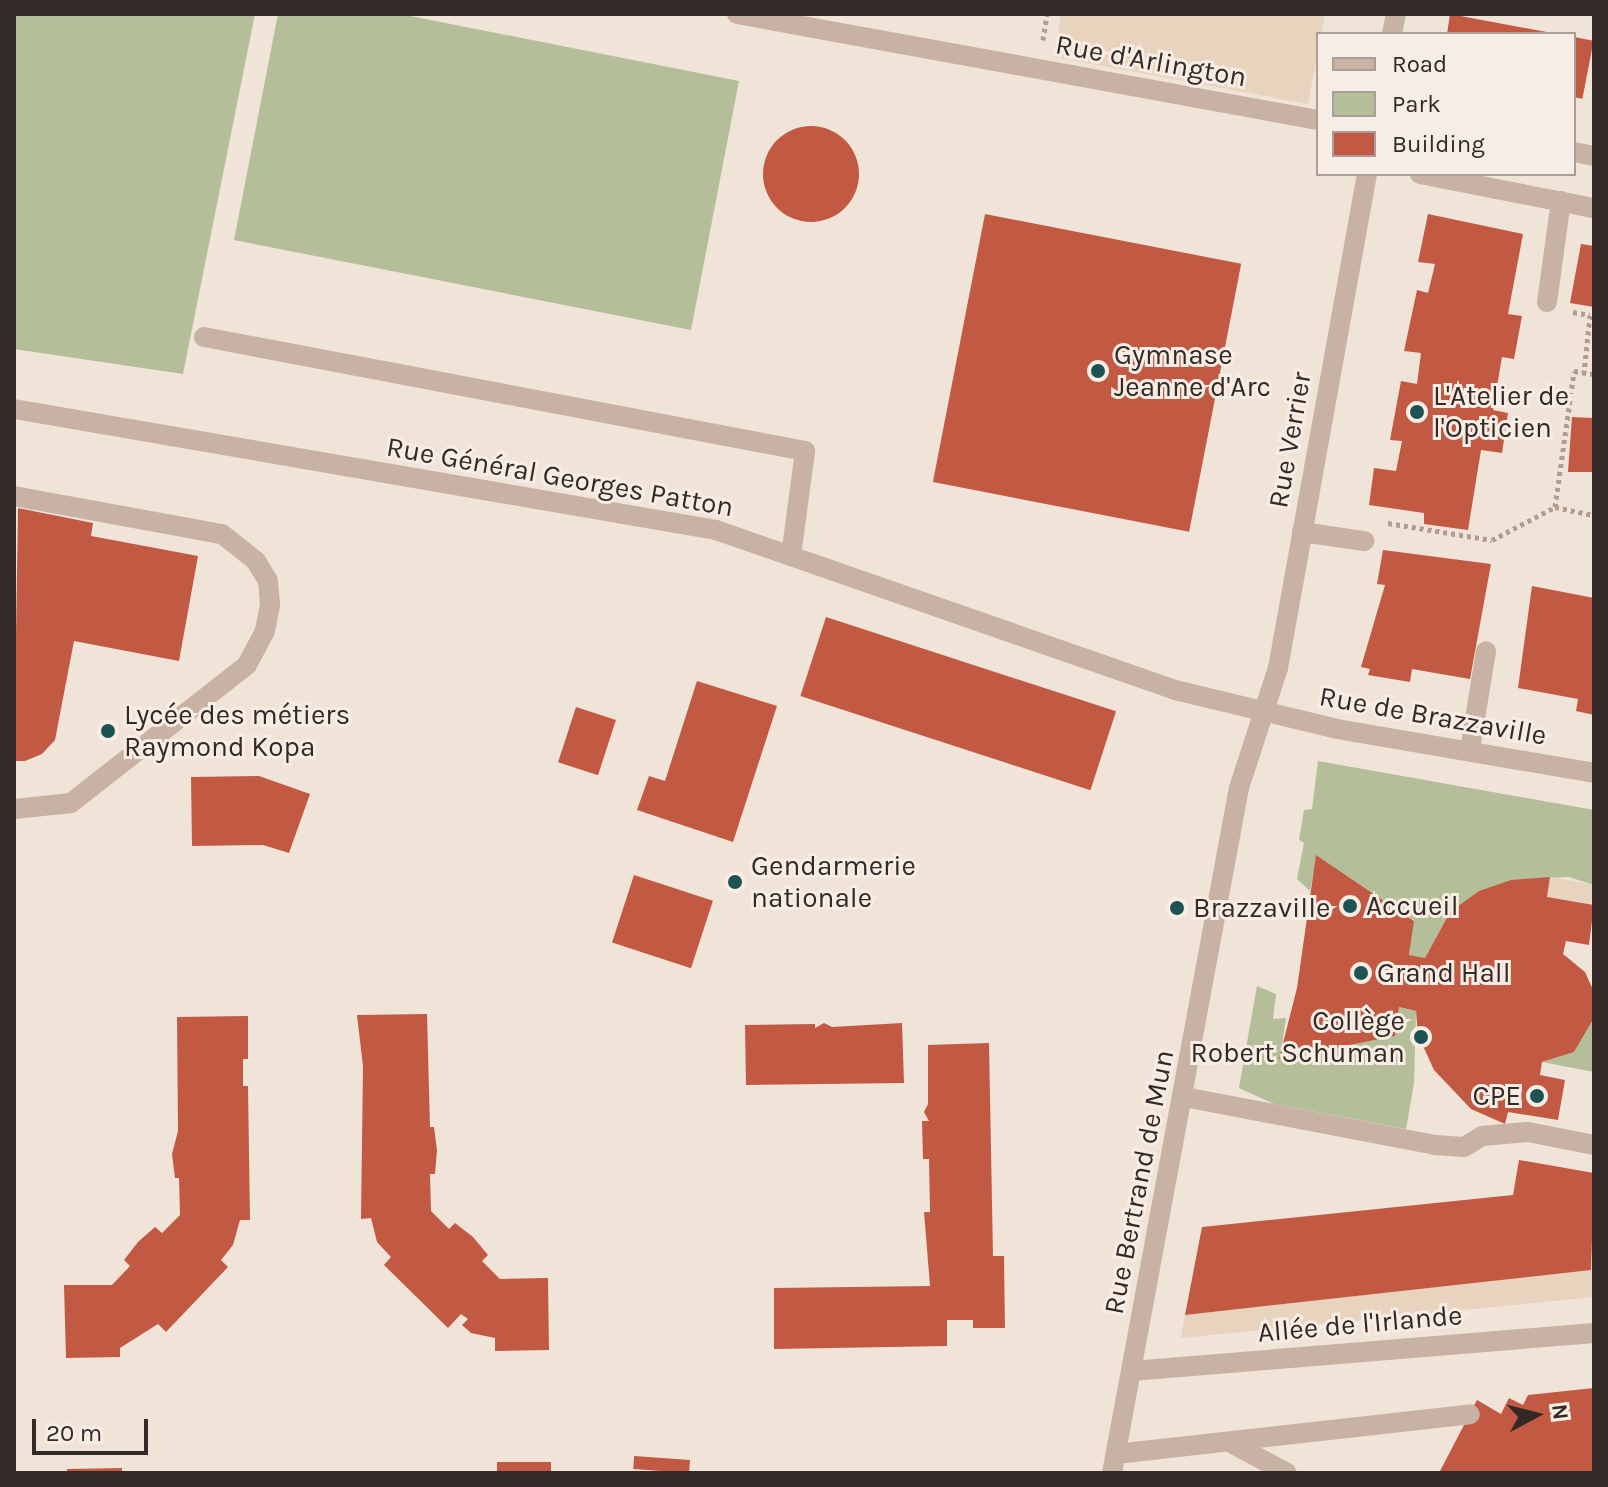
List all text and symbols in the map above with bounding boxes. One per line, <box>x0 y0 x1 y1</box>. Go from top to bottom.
street label: Rue d'Arlington <box>1053 28 1249 94</box>
legend <box>1316 32 1576 176</box>
text: Road <box>1392 50 1447 78</box>
text: Park <box>1392 90 1441 118</box>
text: Building <box>1392 130 1485 158</box>
place label: Gymnase Jeanne d'Arc <box>1114 338 1271 404</box>
marker: Gymnase Jeanne d'Arc <box>1089 362 1107 380</box>
street label: Rue Verrier <box>1262 369 1318 511</box>
place label: L'Atelier de l'Opticien <box>1433 379 1569 445</box>
marker: L'Atelier de l'Opticien <box>1408 403 1426 421</box>
street label: Rue Général Georges Patton <box>384 430 736 524</box>
street label: Rue de Brazzaville <box>1317 679 1549 753</box>
place label: Lycée des métiers Raymond Kopa <box>124 698 350 764</box>
marker: Lycée des métiers Raymond Kopa <box>99 722 117 740</box>
place label: Gendarmerie nationale <box>751 849 916 915</box>
marker: Gendarmerie nationale <box>726 873 744 891</box>
place label: Accueil <box>1366 889 1458 923</box>
place label: Brazzaville <box>1193 891 1330 925</box>
marker: Accueil <box>1341 897 1359 915</box>
marker: Brazzaville <box>1168 899 1186 917</box>
place label: Grand Hall <box>1377 956 1511 990</box>
marker: Grand Hall <box>1352 964 1370 982</box>
place label: Collège Robert Schuman <box>1191 1004 1405 1070</box>
marker: Collège Robert Schuman <box>1412 1028 1430 1046</box>
street label: Rue Bertrand de Mun <box>1097 1047 1181 1317</box>
place label: CPE <box>1473 1079 1521 1113</box>
marker: CPE <box>1528 1087 1546 1105</box>
street label: Allée de l'Irlande <box>1256 1298 1464 1350</box>
north arrow <box>1496 1375 1576 1455</box>
scale bar <box>36 1403 152 1453</box>
text: N <box>1546 1403 1574 1421</box>
text: 20 m <box>46 1419 102 1447</box>

